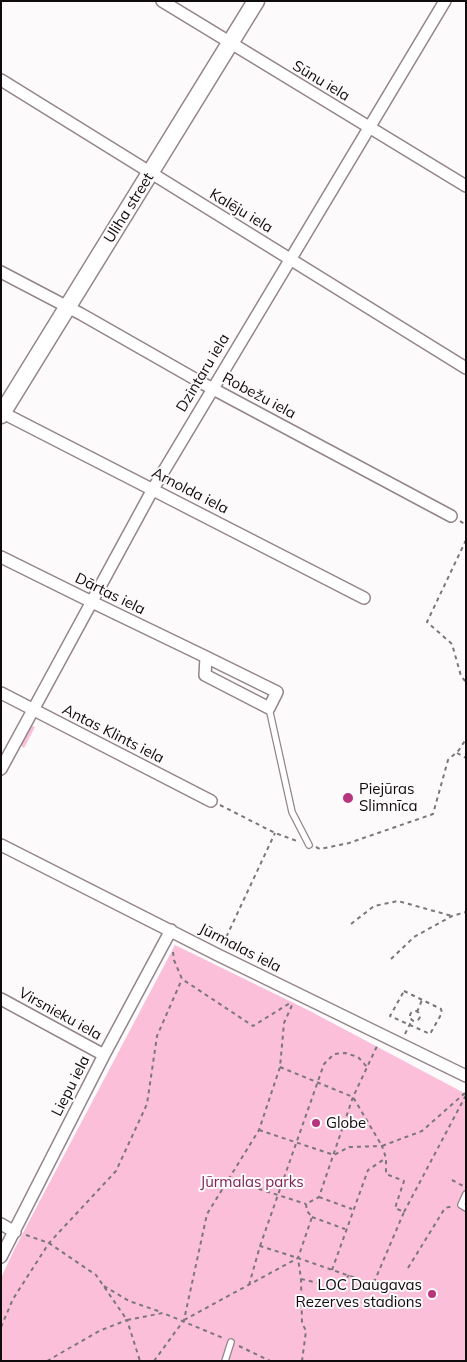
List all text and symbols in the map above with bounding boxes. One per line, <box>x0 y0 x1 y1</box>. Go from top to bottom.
street label: Sūnu iela <box>289 57 353 105</box>
street label: Uliha street <box>100 170 158 246</box>
street label: Kalēju iela <box>206 185 276 237</box>
street label: Dzintaru iela <box>173 331 233 415</box>
street label: Robežu iela <box>219 369 299 423</box>
street label: Arnolda iela <box>149 464 231 518</box>
street label: Dārtas iela <box>72 569 148 619</box>
street label: Antas Klints iela <box>59 701 167 767</box>
place label: Piejūras Slimnīca <box>359 780 417 815</box>
marker: Piejūras Slimnīca <box>341 791 355 805</box>
street label: Jūrmalas iela <box>196 920 284 976</box>
street label: Virsnieku iela <box>15 984 105 1044</box>
street label: Liepu iela <box>48 1053 94 1119</box>
place label: Globe <box>326 1114 366 1132</box>
marker: Globe <box>310 1117 322 1129</box>
park label: Jūrmalas parks <box>200 1173 304 1191</box>
place label: LOC Daugavas Rezerves stadions <box>296 1276 422 1311</box>
marker: LOC Daugavas Rezerves stadions <box>426 1288 438 1300</box>

